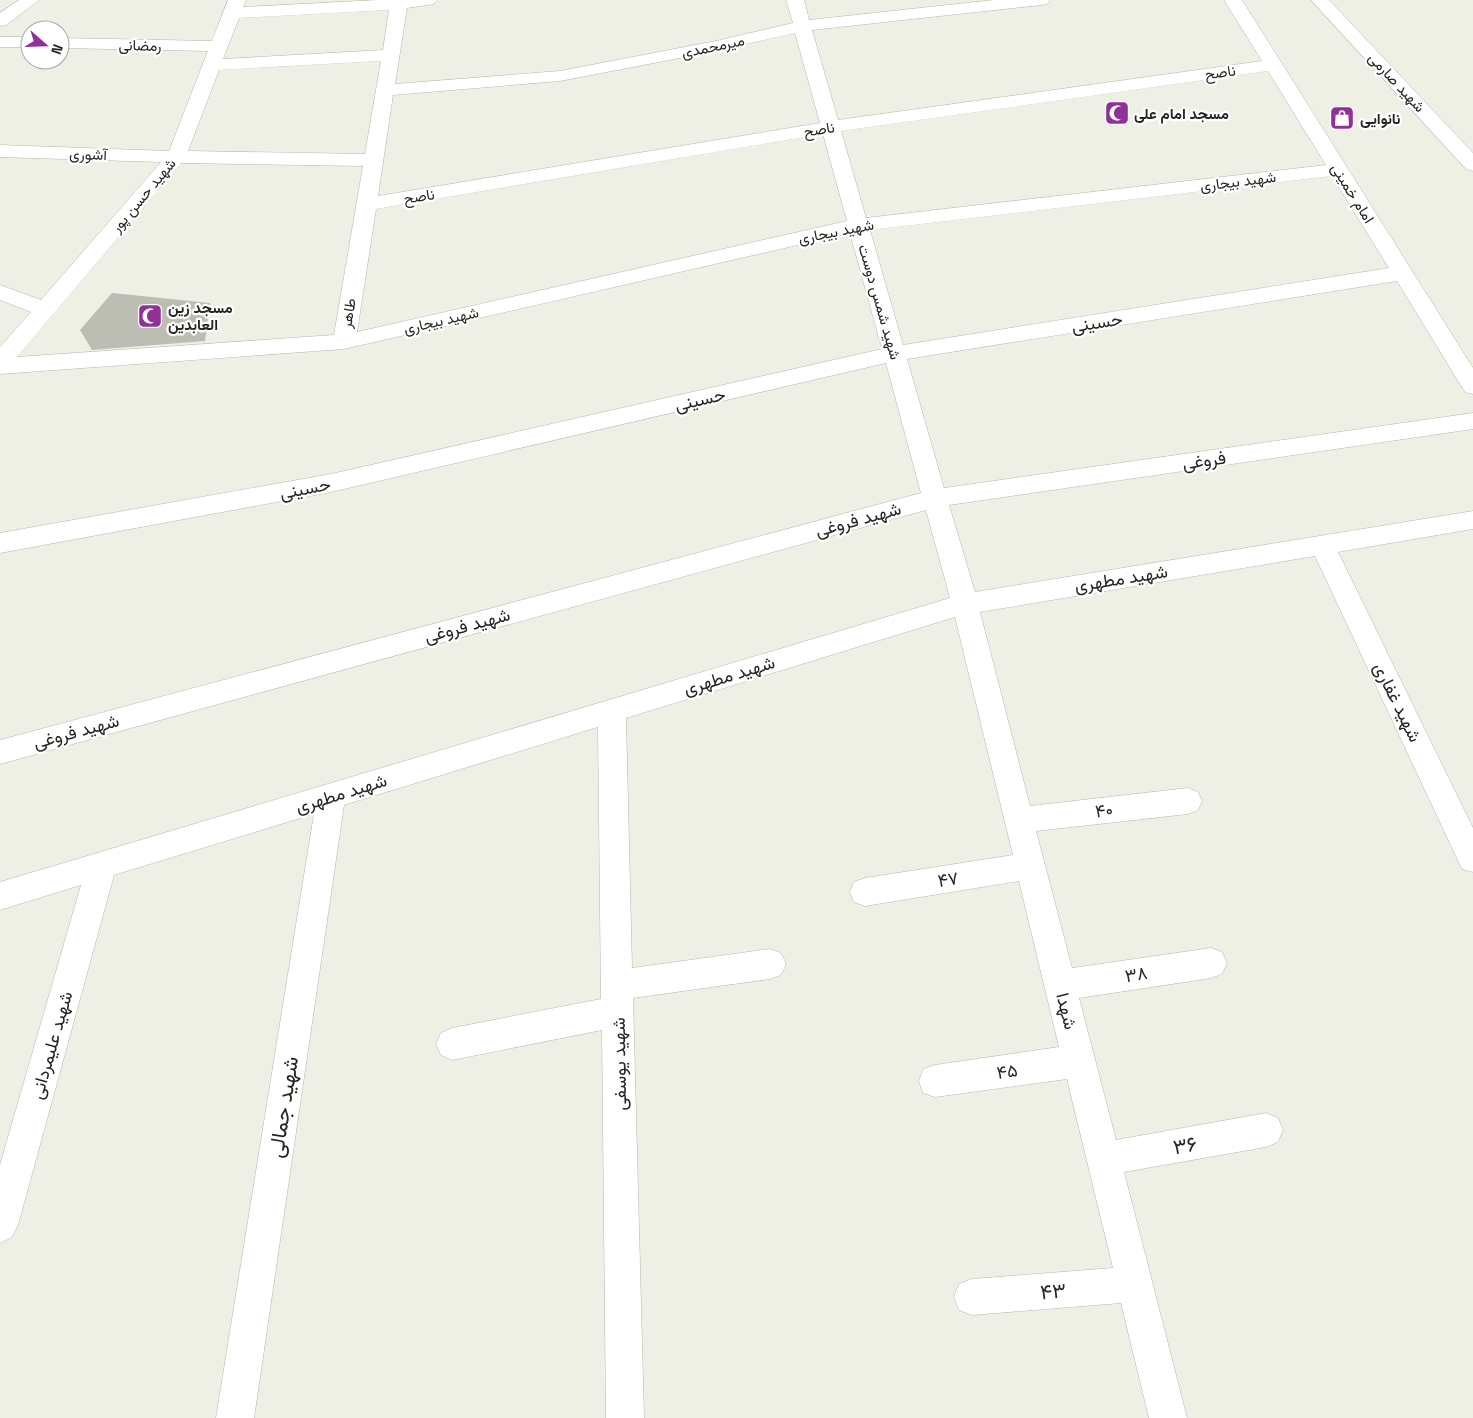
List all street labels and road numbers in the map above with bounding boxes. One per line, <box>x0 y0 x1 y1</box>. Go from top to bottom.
street label: میرمحمدی <box>680 30 746 63</box>
street label: رمضانی <box>118 35 162 56</box>
street label: شهید صارمی <box>1364 48 1430 117</box>
street label: ناصح <box>1203 60 1237 86</box>
street label: ناصح <box>802 117 836 143</box>
street label: آشوری <box>69 144 109 165</box>
street label: شهید حسن پور <box>106 154 180 237</box>
street label: امام خمینی <box>1326 160 1379 227</box>
street label: شهید بیجاری <box>1199 167 1277 196</box>
street label: ناصح <box>402 184 436 210</box>
street label: شهید بیجاری <box>797 214 876 249</box>
street label: شهید شمس دوست <box>854 242 906 362</box>
street label: طاهر <box>336 297 360 330</box>
street label: شهید بیجاری <box>402 302 481 339</box>
street label: حسینی <box>1070 307 1124 337</box>
street label: حسینی <box>672 382 728 416</box>
street label: فروغی <box>1181 446 1227 474</box>
street label: حسینی <box>278 472 332 504</box>
street label: شهید فروغی <box>813 497 903 541</box>
street label: شهید مطهری <box>1073 559 1169 597</box>
street label: شهید فروغی <box>422 603 512 647</box>
street label: شهید مطهری <box>681 650 777 700</box>
street label: شهید غفاری <box>1369 658 1427 746</box>
street label: شهید فروغی <box>31 709 121 753</box>
street label: شهید مطهری <box>293 768 389 818</box>
street label: ۴۰ <box>1094 798 1114 822</box>
street label: ۴۷ <box>936 866 960 892</box>
street label: ۳۸ <box>1123 961 1149 987</box>
street label: شهید علیمردانی <box>25 988 77 1102</box>
street label: شهدا <box>1051 990 1083 1032</box>
street label: شهید یوسفی <box>607 1017 631 1111</box>
street label: شهید جمالی <box>262 1054 304 1160</box>
street label: ۴۵ <box>995 1058 1019 1084</box>
street label: ۳۶ <box>1171 1130 1199 1160</box>
street label: ۴۳ <box>1039 1276 1067 1306</box>

